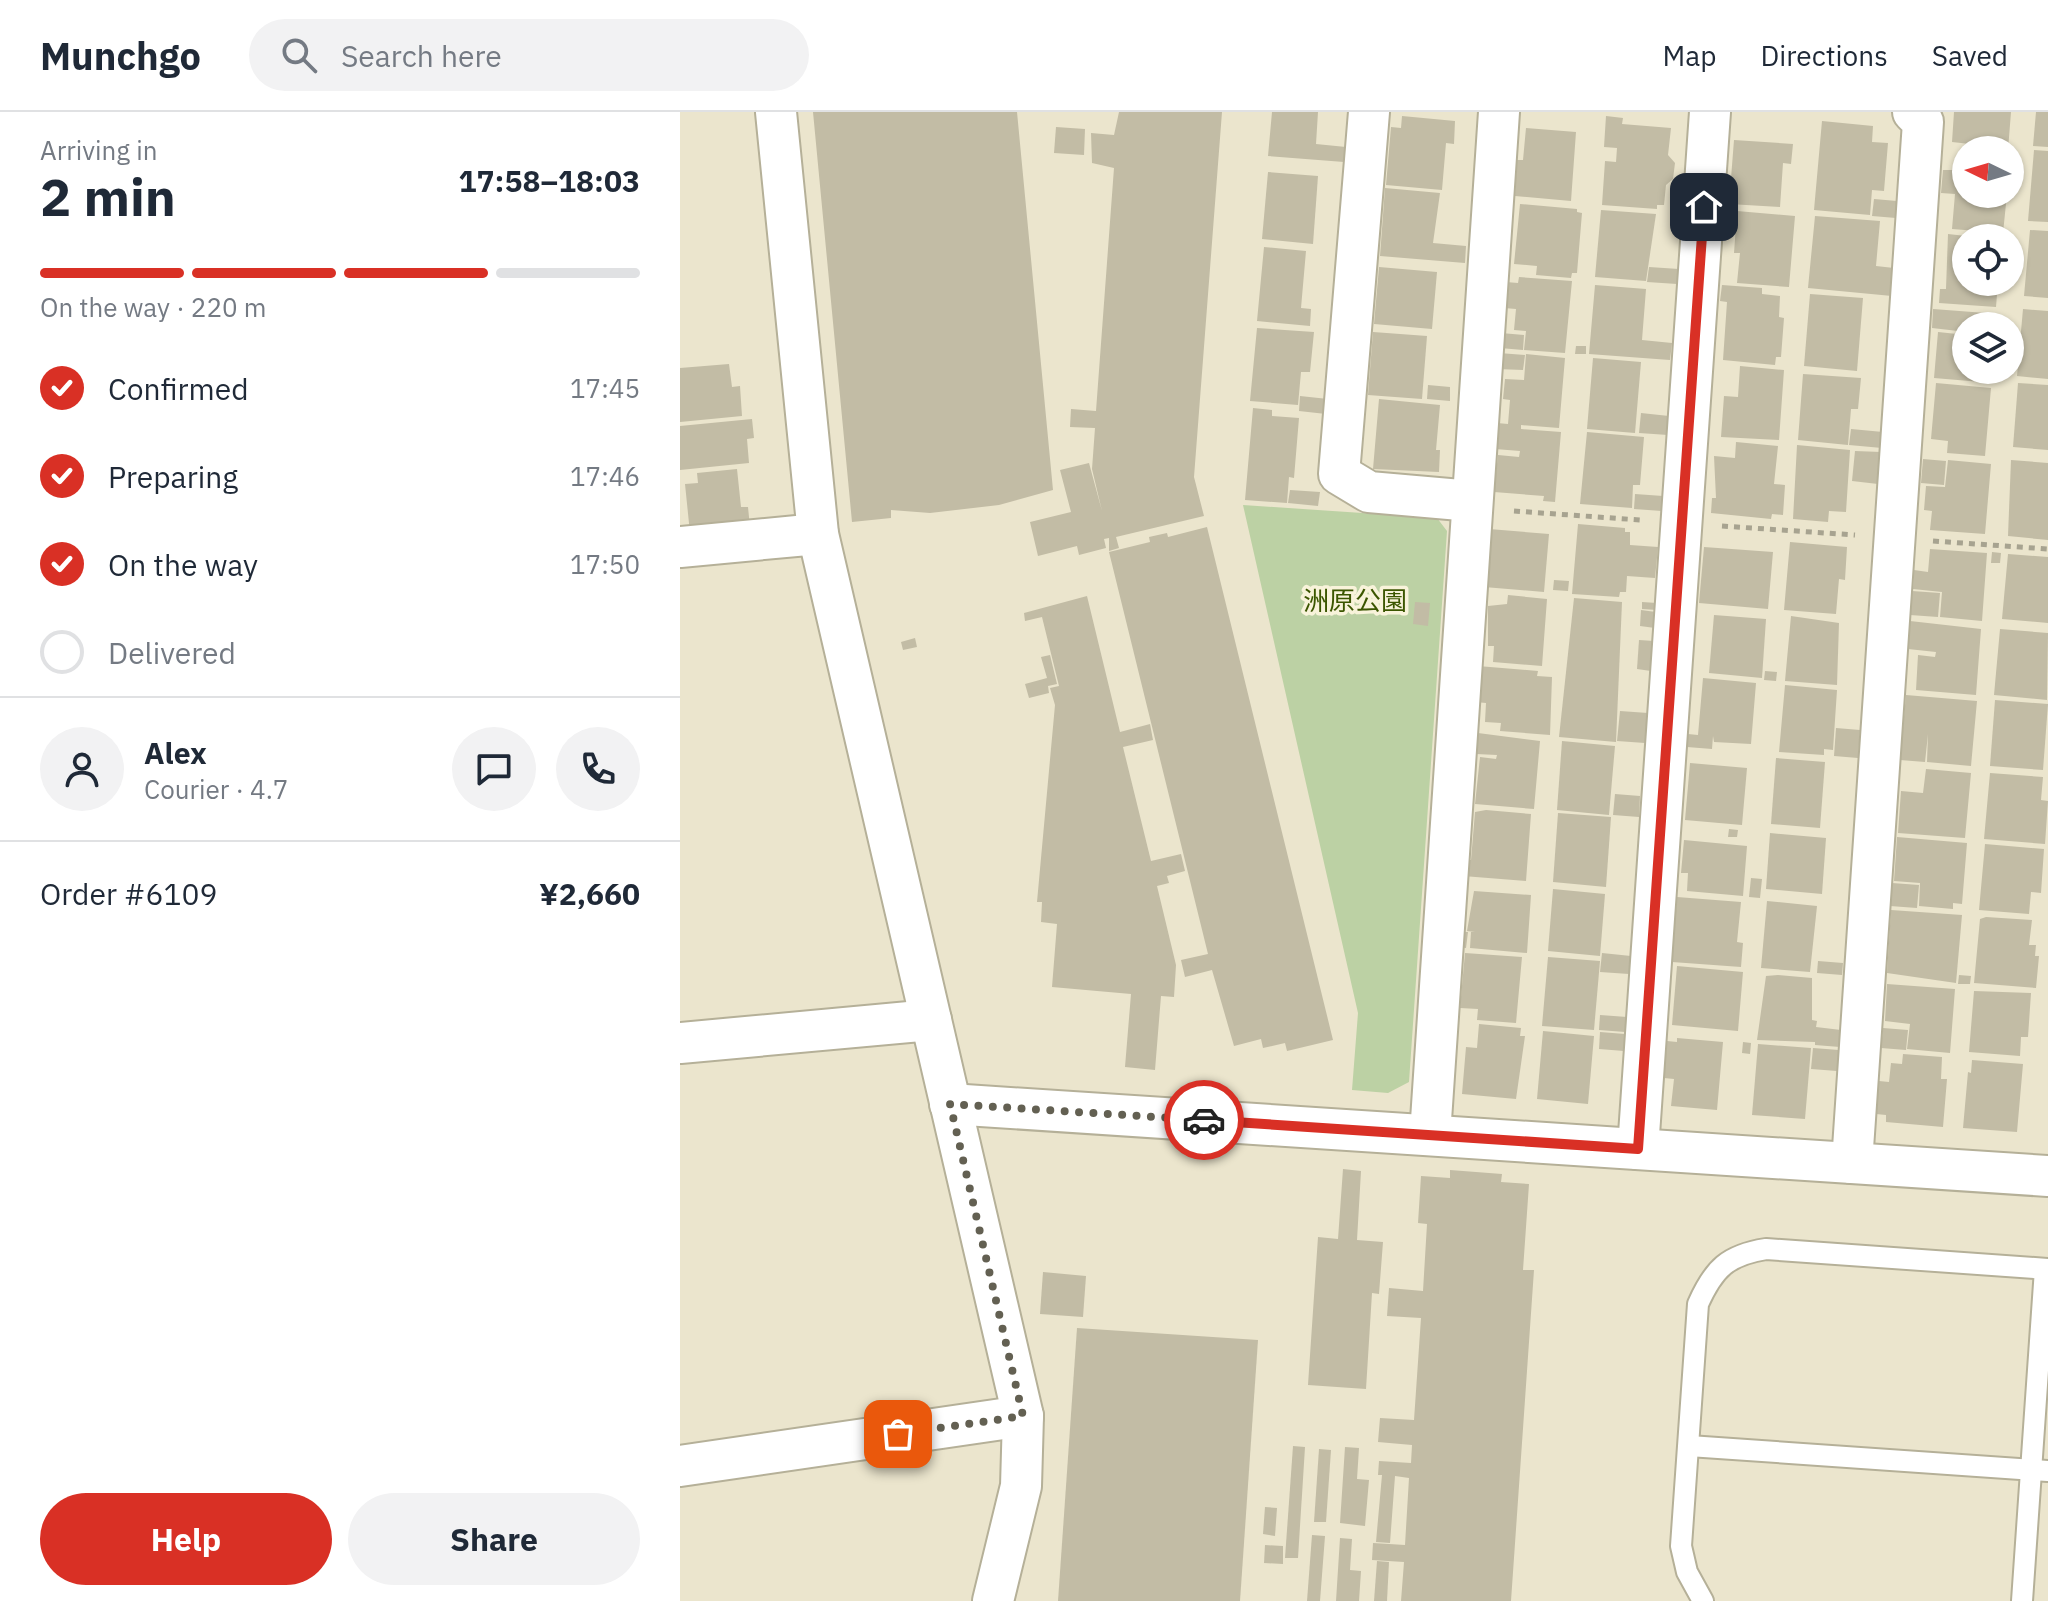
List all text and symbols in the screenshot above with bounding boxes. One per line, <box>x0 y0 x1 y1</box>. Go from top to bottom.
search box <box>249 19 809 91</box>
text: Munchgo <box>40 31 201 80</box>
icon: search <box>277 33 321 77</box>
text: Search here <box>341 36 502 75</box>
text: Map <box>1662 37 1716 74</box>
text: Directions <box>1760 37 1888 74</box>
text: Saved <box>1932 37 2008 74</box>
text: Arriving in <box>40 133 157 167</box>
north arrow <box>1952 136 2024 208</box>
map controls <box>1952 136 2024 384</box>
text: 17:58–18:03 <box>459 161 640 200</box>
text: 2 min <box>40 163 176 230</box>
pin <box>1670 173 1738 241</box>
icon: home <box>1682 185 1726 229</box>
button: locate <box>1952 224 2024 296</box>
text: On the way · 220 m <box>40 290 266 324</box>
button: layers <box>1952 312 2024 384</box>
icon: check <box>40 366 84 410</box>
text: Confirmed <box>108 369 249 408</box>
text: 17:45 <box>570 371 640 405</box>
icon: check <box>40 454 84 498</box>
text: Preparing <box>108 457 238 496</box>
text: 17:46 <box>570 459 640 493</box>
icon: check <box>40 542 84 586</box>
text: On the way <box>108 545 258 584</box>
text: 17:50 <box>570 547 640 581</box>
park label: 洲原公園 <box>1303 583 1407 617</box>
text: Delivered <box>108 633 236 672</box>
button: person <box>40 727 124 811</box>
button: chat <box>452 727 536 811</box>
button: phone <box>556 727 640 811</box>
text: Alex <box>144 733 207 772</box>
text: Courier · 4.7 <box>144 772 288 806</box>
text: Order #6109 <box>40 874 217 913</box>
text: ¥2,660 <box>539 874 640 913</box>
courier <box>1164 1080 1244 1160</box>
icon: car <box>1182 1098 1226 1142</box>
pin <box>864 1400 932 1468</box>
icon: bag <box>876 1412 920 1456</box>
button: Help <box>40 1493 332 1585</box>
button: Share <box>348 1493 640 1585</box>

